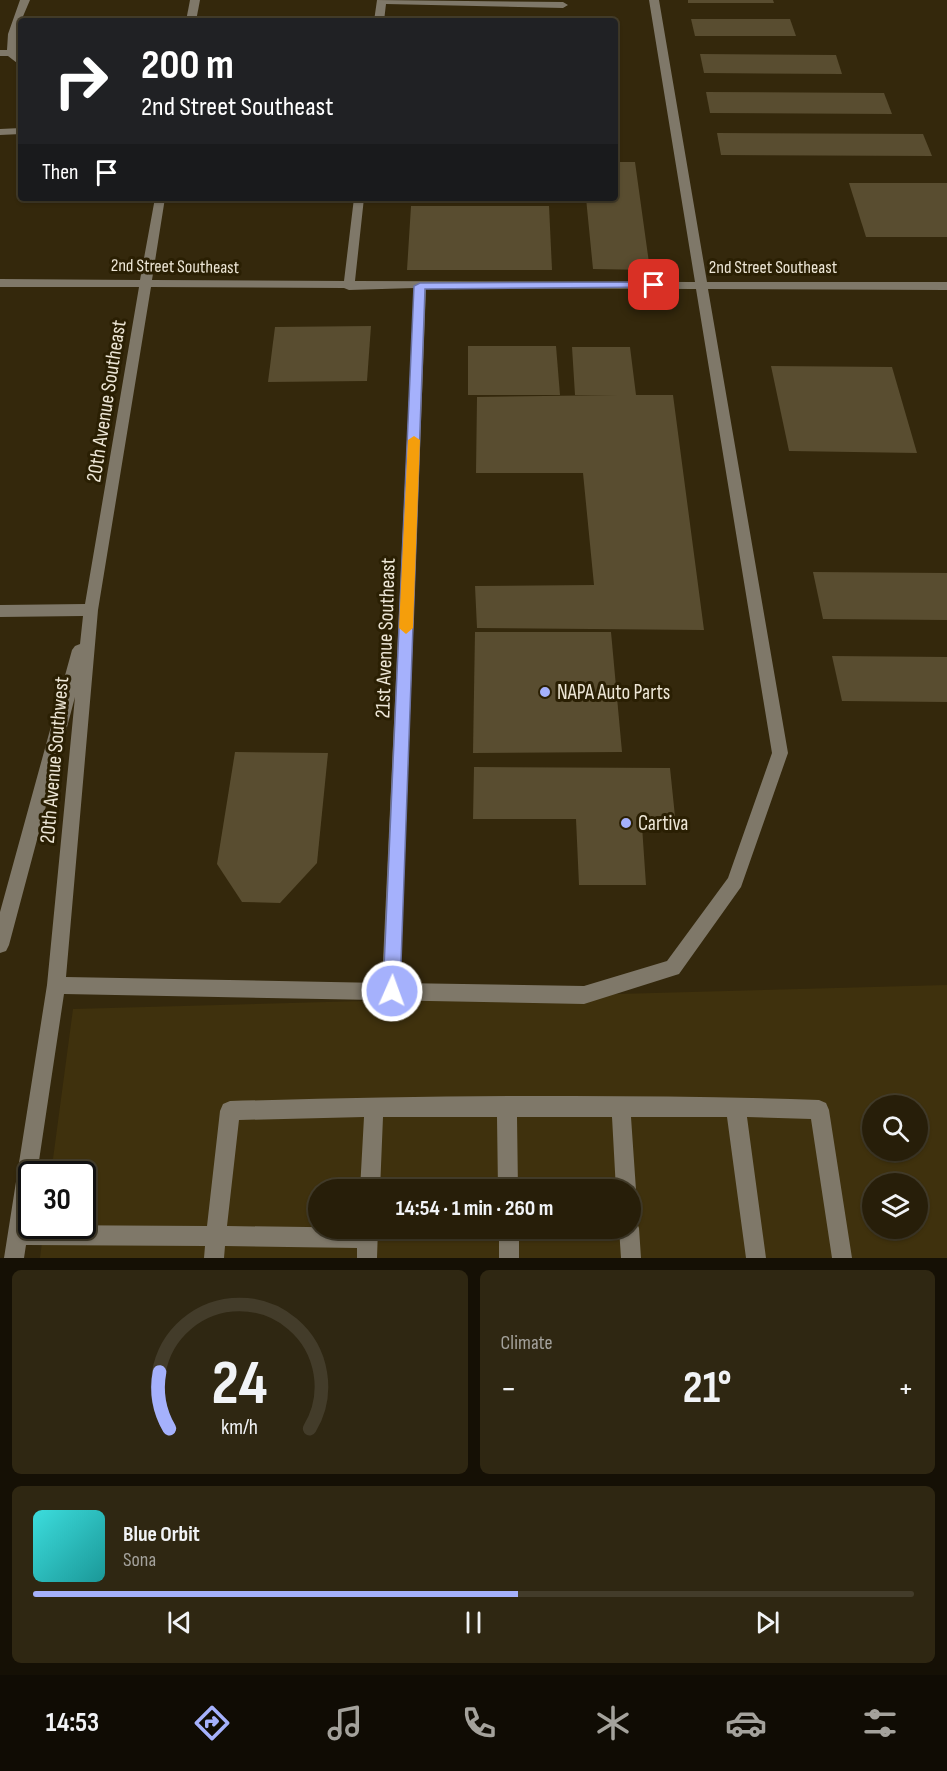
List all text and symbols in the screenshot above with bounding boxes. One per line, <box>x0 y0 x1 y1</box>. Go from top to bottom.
text: 200 m <box>141 40 234 91</box>
icon: right <box>42 42 120 120</box>
text: 2nd Street Southeast <box>141 91 333 123</box>
icon: arrive <box>90 156 123 189</box>
text: Then <box>42 159 78 186</box>
street label: 2nd Street Southeast <box>111 255 240 278</box>
street label: 2nd Street Southeast <box>709 257 838 278</box>
pin <box>628 259 679 310</box>
icon: arrive <box>637 268 670 301</box>
street label: 20th Avenue Southeast <box>81 318 132 484</box>
street label: 21st Avenue Southeast <box>370 557 401 719</box>
street label: 20th Avenue Southwest <box>35 676 74 845</box>
place label: NAPA Auto Parts <box>557 680 670 705</box>
marker: NAPA Auto Parts <box>538 685 552 699</box>
place label: Cartiva <box>638 811 688 836</box>
marker: Cartiva <box>619 816 633 830</box>
position arrow <box>360 959 424 1023</box>
map controls <box>862 1095 928 1239</box>
button: search <box>862 1095 928 1161</box>
speed limit sign: 30 <box>18 1161 96 1239</box>
button: layers <box>862 1173 928 1239</box>
text: 14:54 · 1 min · 260 m <box>396 1195 553 1222</box>
text: Climate <box>501 1331 553 1355</box>
text: 24 <box>212 1347 268 1422</box>
text: 21° <box>683 1361 732 1416</box>
text: − <box>501 1369 517 1409</box>
text: + <box>898 1369 914 1409</box>
text: km/h <box>221 1415 258 1440</box>
text: Blue Orbit <box>123 1521 200 1548</box>
text: Sona <box>123 1548 156 1572</box>
icon: previous <box>163 1606 196 1639</box>
icon: pause <box>457 1606 490 1639</box>
icon: next <box>751 1606 784 1639</box>
icon: directions <box>191 1702 233 1744</box>
icon: music <box>324 1702 366 1744</box>
icon: phone <box>458 1702 500 1744</box>
icon: climate <box>592 1702 634 1744</box>
icon: car <box>725 1702 767 1744</box>
icon: filters <box>859 1702 901 1744</box>
text: 14:53 <box>46 1707 99 1739</box>

